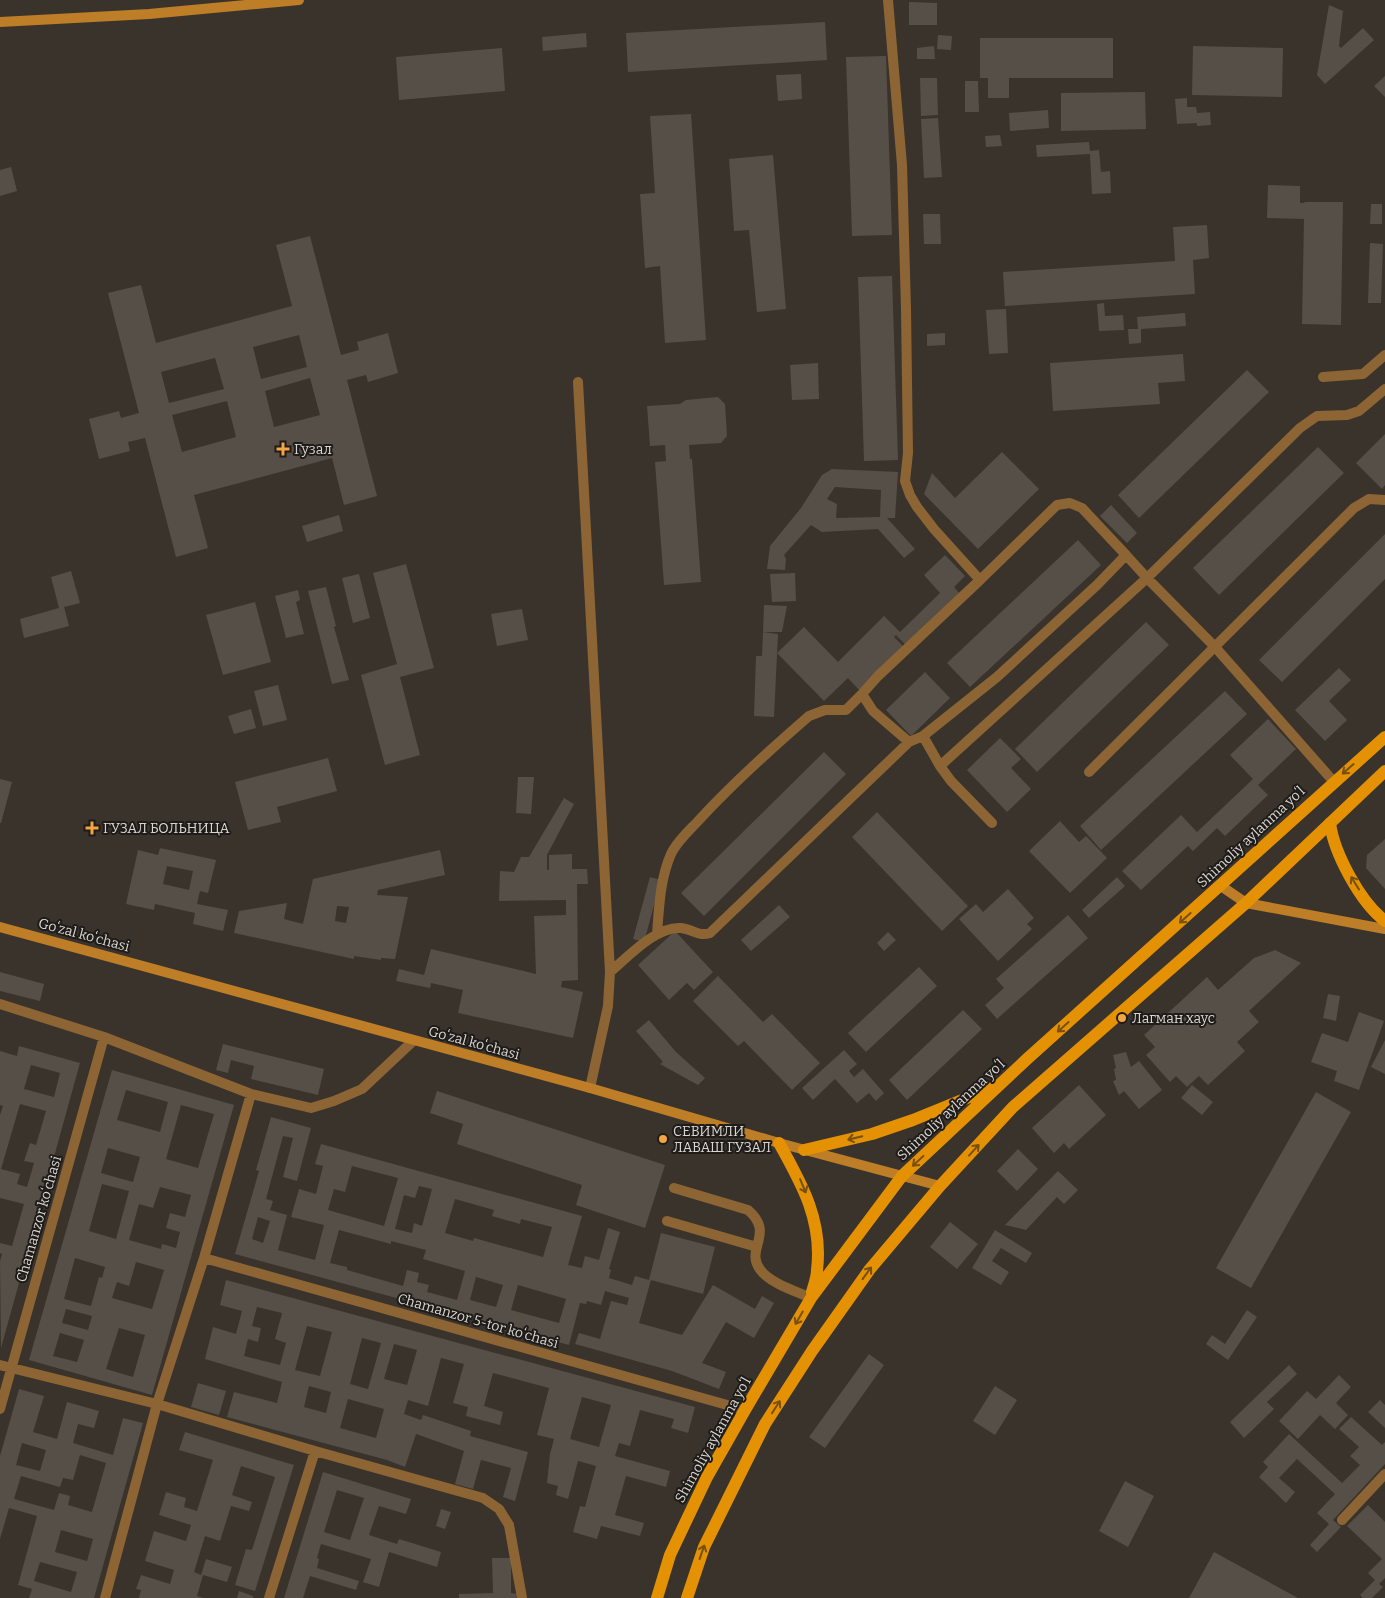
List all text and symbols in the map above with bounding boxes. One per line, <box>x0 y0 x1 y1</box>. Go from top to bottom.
place label: Гузал <box>294 441 332 458</box>
marker: Гузал <box>276 442 290 456</box>
one-way arrow <box>1342 763 1355 775</box>
street label: Shimoliy aylanma yoʻl <box>1194 783 1308 891</box>
place label: ГУЗАЛ БОЛЬНИЦА <box>103 820 230 837</box>
marker: ГУЗАЛ БОЛЬНИЦА <box>85 821 99 835</box>
one-way arrow <box>1349 876 1360 890</box>
one-way arrow <box>1178 912 1191 924</box>
street label: Goʻzal koʻchasi <box>37 915 131 955</box>
place label: Лагман хаус <box>1132 1010 1215 1027</box>
marker: Лагман хаус <box>1116 1012 1128 1024</box>
one-way arrow <box>1057 1021 1070 1033</box>
street label: Goʻzal koʻchasi <box>427 1023 521 1063</box>
street label: Shimoliy aylanma yoʻl <box>894 1056 1008 1164</box>
place label: СЕВИМЛИ ЛАВАШ ГУЗАЛ <box>673 1123 771 1156</box>
marker: СЕВИМЛИ ЛАВАШ ГУЗАЛ <box>657 1133 669 1145</box>
one-way arrow <box>847 1134 863 1143</box>
one-way arrow <box>968 1143 980 1156</box>
street label: Chamanzor koʻchasi <box>13 1154 65 1284</box>
one-way arrow <box>912 1155 925 1166</box>
one-way arrow <box>798 1178 808 1193</box>
one-way arrow <box>862 1266 872 1280</box>
street label: Chamanzor 5-tor koʻchasi <box>396 1290 560 1352</box>
one-way arrow <box>794 1310 804 1324</box>
street label: Shimoliy aylanma yoʻl <box>671 1374 755 1506</box>
one-way arrow <box>771 1400 781 1414</box>
one-way arrow <box>698 1544 708 1560</box>

